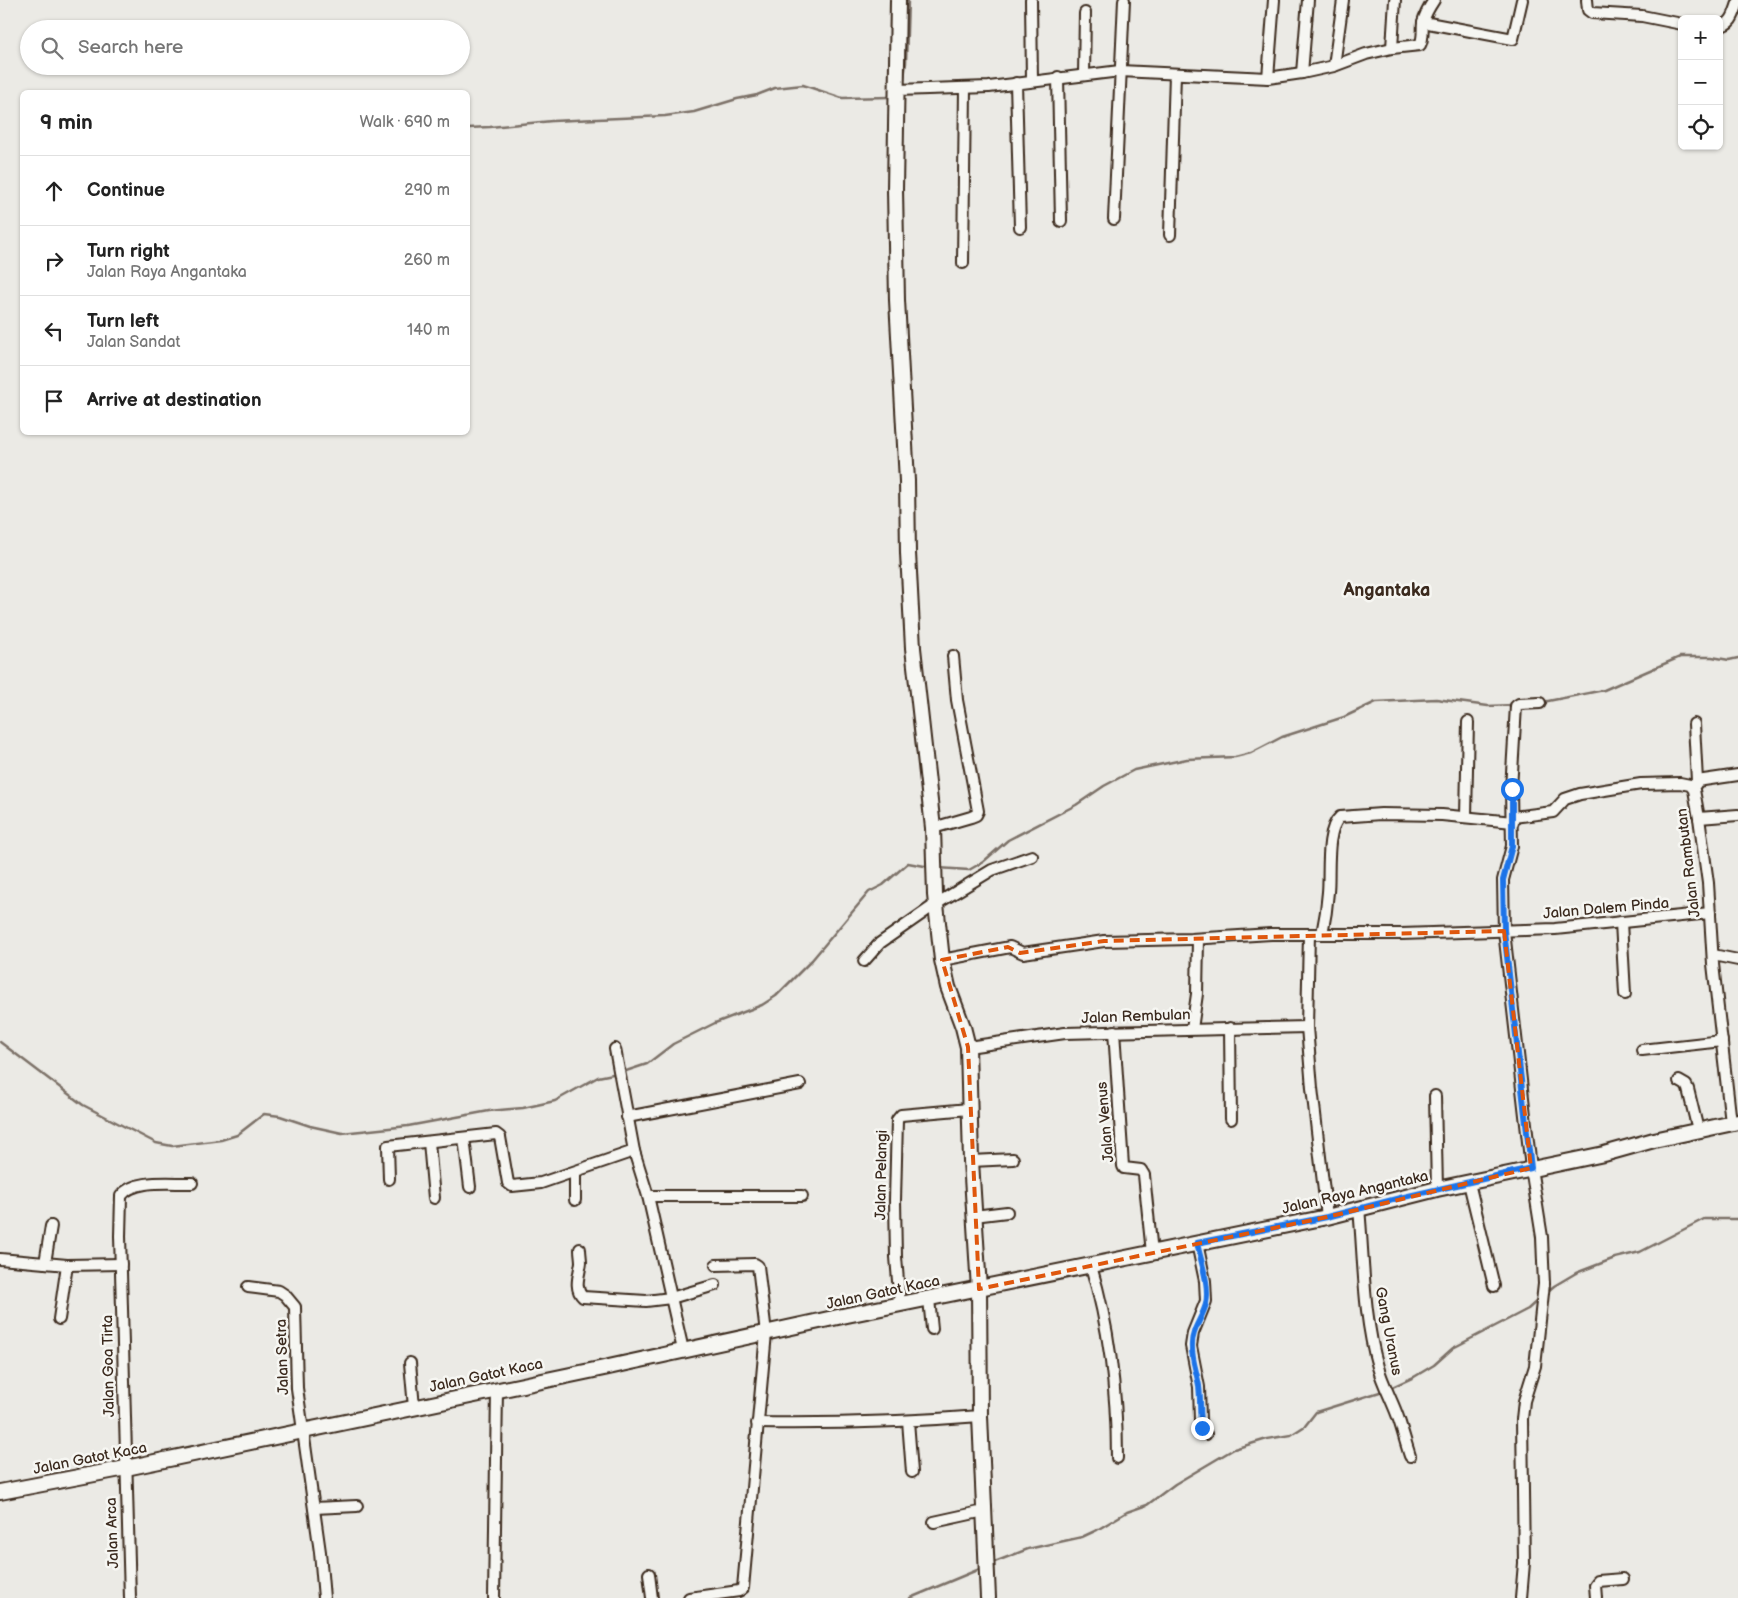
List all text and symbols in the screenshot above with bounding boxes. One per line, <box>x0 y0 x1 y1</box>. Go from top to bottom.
map controls <box>1678 15 1723 150</box>
button: + <box>1678 15 1723 60</box>
search box <box>20 20 470 75</box>
icon: search <box>38 34 66 62</box>
text: Search here <box>78 36 183 59</box>
button: − <box>1678 60 1723 105</box>
button: locate <box>1678 105 1723 150</box>
text: 9 min <box>40 110 93 135</box>
text: Walk · 690 m <box>359 113 450 132</box>
icon: ahead <box>40 177 68 205</box>
text: Continue <box>87 179 165 202</box>
text: 290 m <box>404 181 450 200</box>
text: Turn right <box>87 240 170 263</box>
icon: right <box>40 247 68 275</box>
text: 260 m <box>404 251 450 270</box>
text: Jalan Raya Angantaka <box>87 263 247 282</box>
text: Turn left <box>87 310 159 333</box>
icon: left <box>40 317 68 345</box>
text: 140 m <box>407 321 450 340</box>
text: Jalan Sandat <box>87 333 181 352</box>
icon: arrive <box>40 387 68 415</box>
text: Arrive at destination <box>87 389 262 412</box>
district label: Angantaka <box>1343 580 1430 601</box>
route start <box>1501 778 1524 801</box>
street label: Jalan Rambutan <box>1672 807 1705 919</box>
street label: Jalan Dalem Pinda <box>1542 894 1670 923</box>
street label: Jalan Rembulan <box>1081 1005 1191 1028</box>
street label: Jalan Venus <box>1092 1080 1118 1163</box>
street label: Jalan Pelangi <box>871 1130 892 1220</box>
street label: Jalan Raya Angantaka <box>1280 1166 1430 1219</box>
street label: Jalan Gatot Kaca <box>825 1271 942 1314</box>
street label: Gang Uranus <box>1371 1285 1406 1377</box>
street label: Jalan Goa Tirta <box>98 1315 119 1417</box>
street label: Jalan Setra <box>272 1319 293 1395</box>
street label: Jalan Gatot Kaca <box>428 1354 545 1397</box>
route end <box>1191 1417 1214 1440</box>
street label: Jalan Gatot Kaca <box>32 1438 149 1479</box>
street label: Jalan Arca <box>102 1497 123 1569</box>

